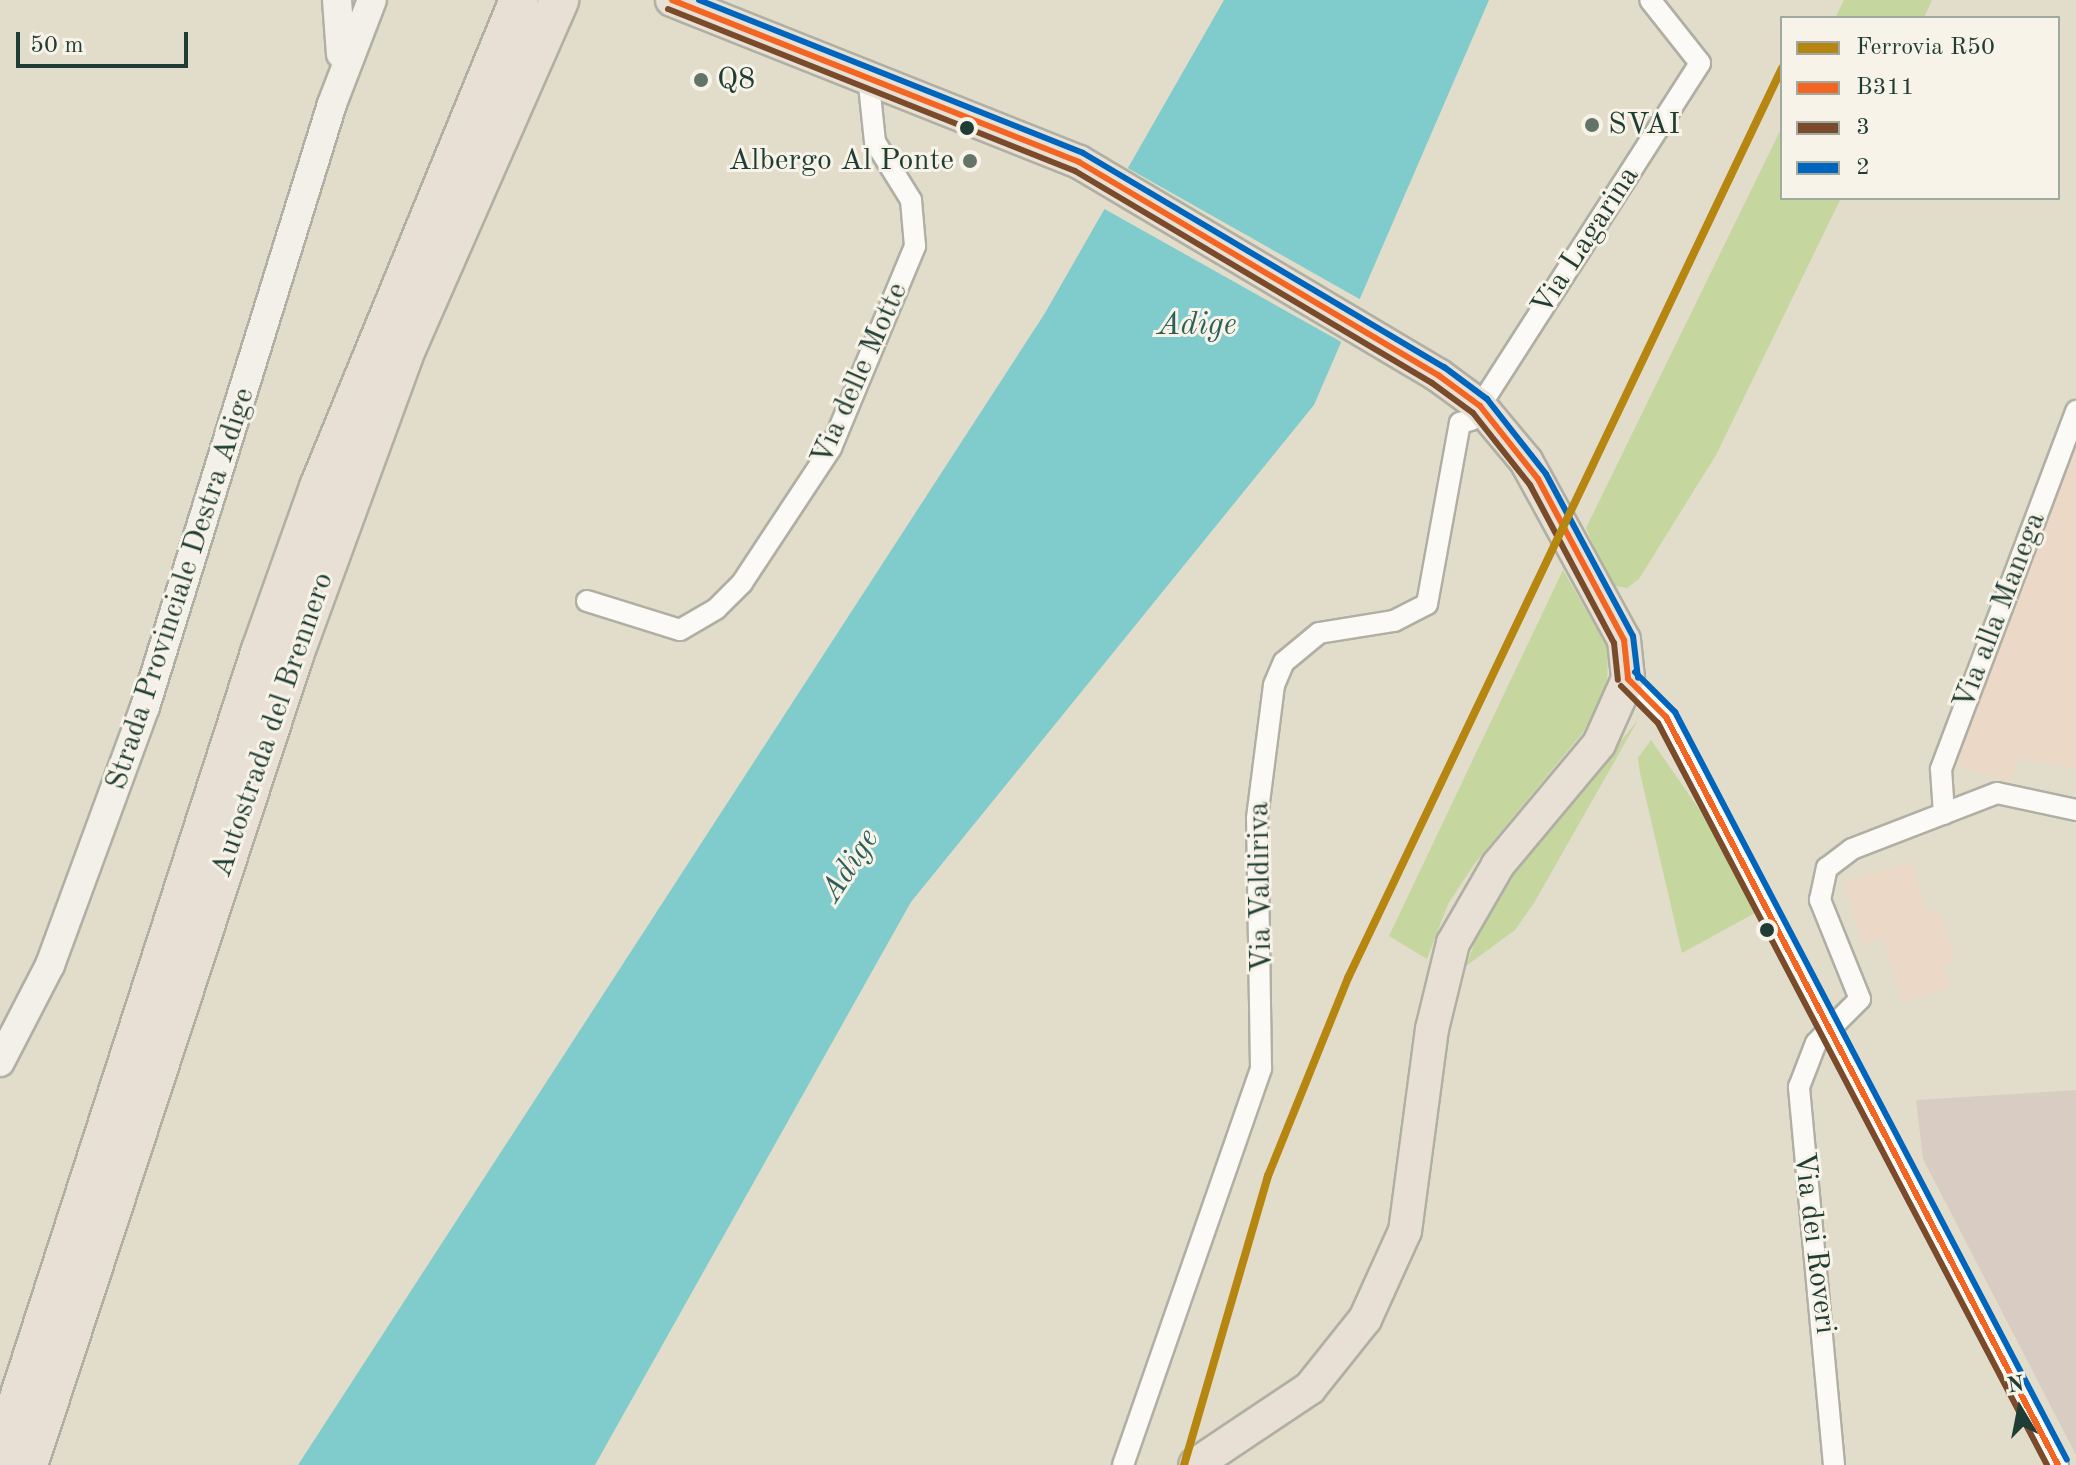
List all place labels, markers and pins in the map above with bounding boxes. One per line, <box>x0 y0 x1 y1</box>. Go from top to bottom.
place label: Q8 <box>717 62 755 98</box>
marker: Q8 <box>692 71 710 89</box>
place label: SVAI <box>1608 107 1680 143</box>
marker: SVAI <box>1583 116 1601 134</box>
unlabelled marker <box>959 120 975 136</box>
place label: Albergo Al Ponte <box>728 143 954 179</box>
marker: Albergo Al Ponte <box>961 152 979 170</box>
unlabelled marker <box>1759 922 1775 938</box>

